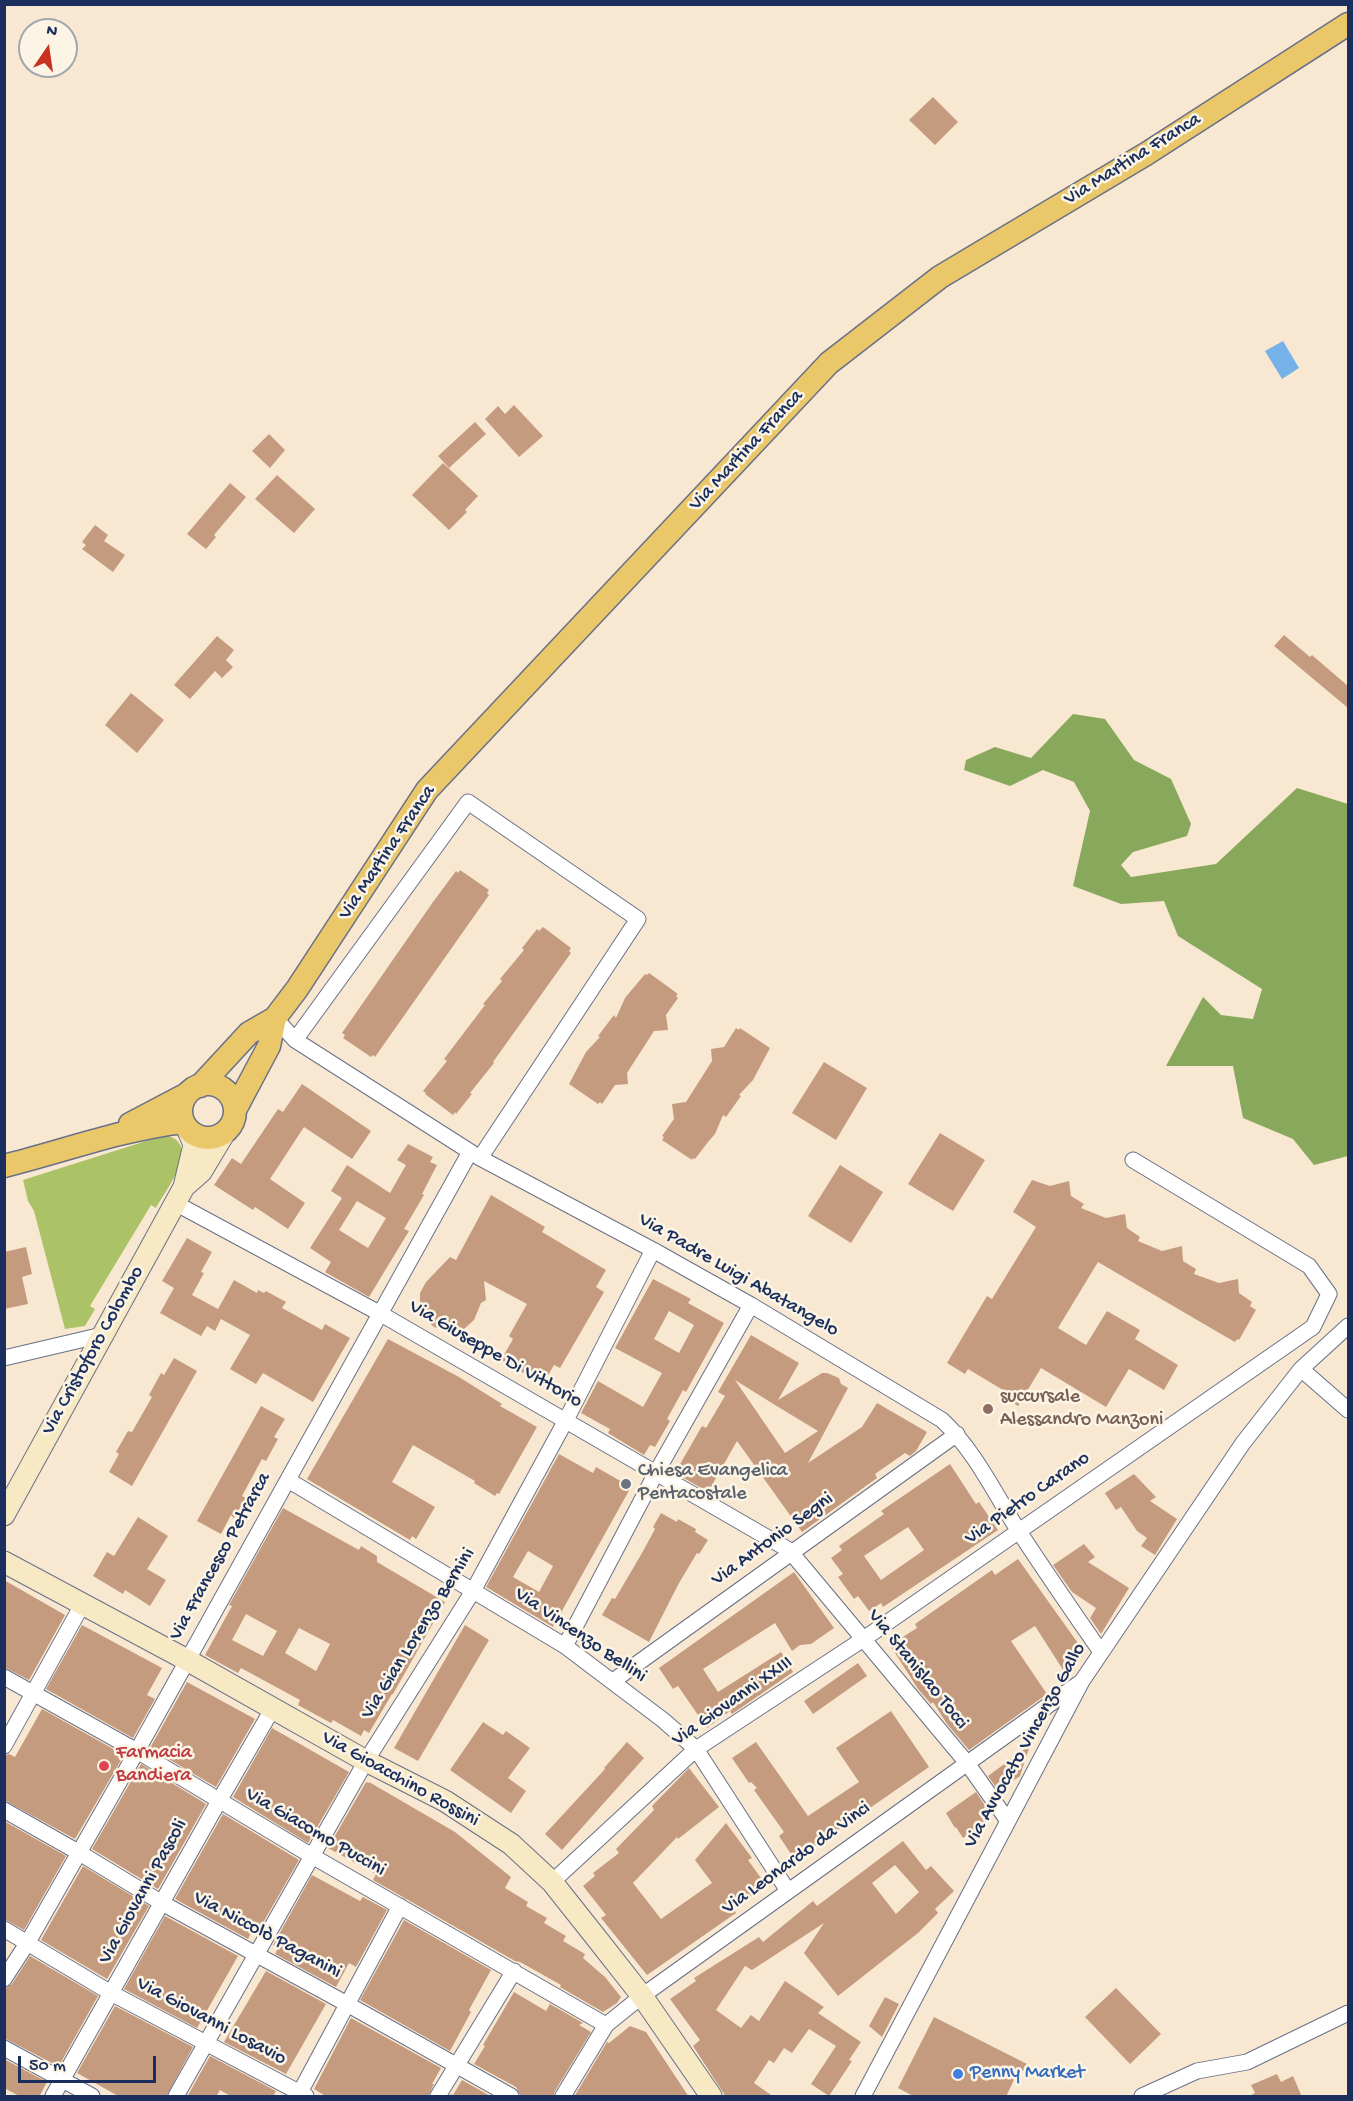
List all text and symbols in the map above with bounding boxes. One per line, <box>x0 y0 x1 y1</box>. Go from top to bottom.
north arrow <box>18 18 78 78</box>
text: N <box>44 21 59 42</box>
street label: Via Martina Franca <box>1060 108 1206 212</box>
street label: Via Martina Franca <box>685 385 809 517</box>
street label: Via Martina Franca <box>334 781 442 925</box>
street label: Via Padre Luigi Abatangelo <box>633 1209 843 1343</box>
street label: Via Cristoforo Colombo <box>38 1262 150 1440</box>
street label: Via Giuseppe Di Vittorio <box>404 1296 586 1414</box>
place label: succursale Alessandro Manzoni <box>1000 1386 1163 1433</box>
marker: succursale Alessandro Manzoni <box>981 1402 995 1416</box>
street label: Via Pietro Carano <box>961 1447 1095 1551</box>
place label: Chiesa Evangelica Pentacostale <box>638 1460 788 1507</box>
street label: Via Francesco Petrarca <box>165 1469 277 1645</box>
marker: Chiesa Evangelica Pentacostale <box>619 1477 633 1491</box>
street label: Via Antonio Segni <box>707 1488 839 1592</box>
street label: Via Gian Lorenzo Bernini <box>357 1544 481 1724</box>
street label: Via Vincenzo Bellini <box>509 1583 651 1689</box>
street label: Via Stanislao Tocci <box>861 1605 973 1735</box>
street label: Via Avvocato Vincenzo Gallo <box>960 1639 1092 1853</box>
street label: Via Giovanni XXIII <box>668 1651 798 1753</box>
street label: Via Gioacchino Rossini <box>317 1727 483 1833</box>
place label: Farmacia Bandiera <box>116 1742 192 1789</box>
marker: Farmacia Bandiera <box>97 1759 111 1773</box>
street label: Via Giacomo Puccini <box>241 1783 389 1883</box>
street label: Via Leonardo da Vinci <box>718 1797 876 1921</box>
street label: Via Giovanni Pascoli <box>94 1815 194 1969</box>
street label: Via Niccolò Paganini <box>189 1887 345 1985</box>
street label: Via Giovanni Losavio <box>132 1972 290 2072</box>
scale bar <box>21 2044 159 2082</box>
text: 50 m <box>29 2056 66 2077</box>
place label: Penny Market <box>970 2062 1084 2086</box>
marker: Penny Market <box>951 2067 965 2081</box>

